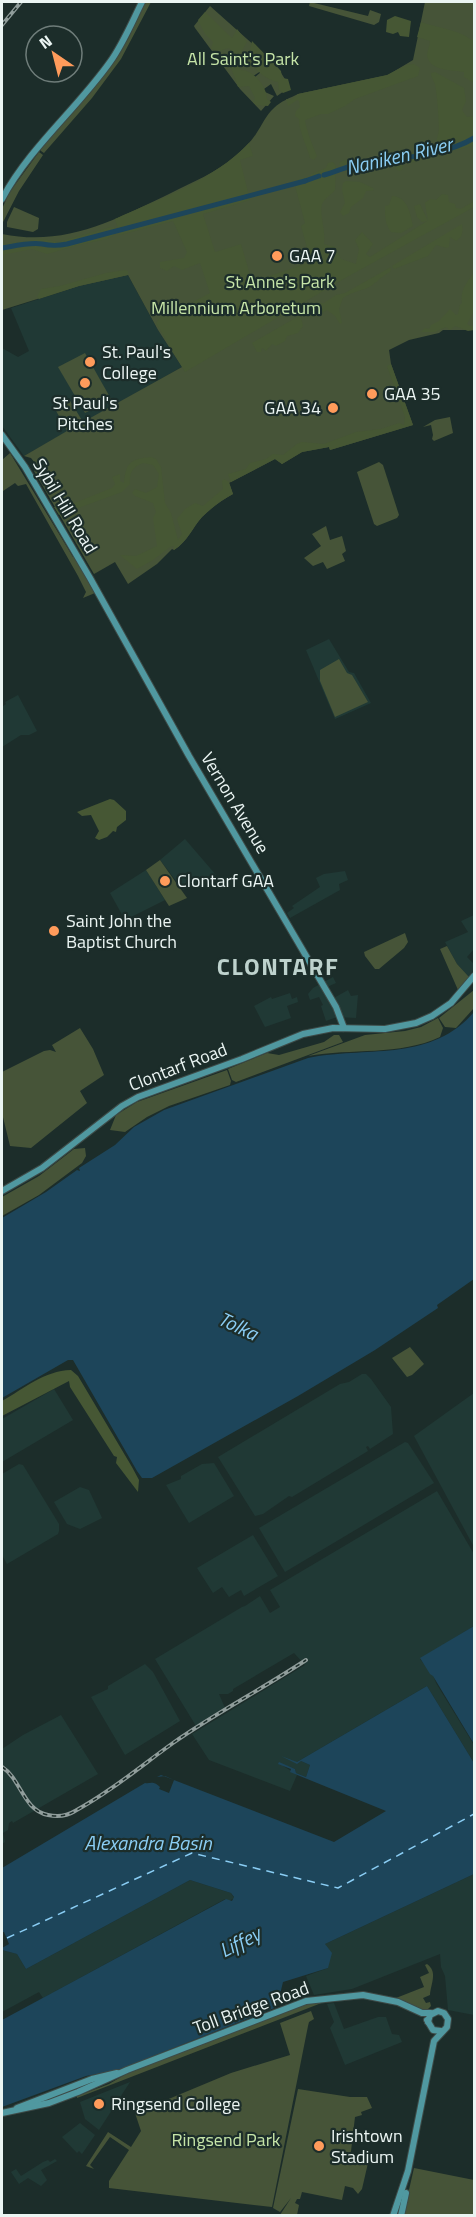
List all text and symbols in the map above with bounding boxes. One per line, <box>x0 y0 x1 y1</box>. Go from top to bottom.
north arrow <box>24 24 84 84</box>
text: N <box>34 29 57 55</box>
park label: All Saint's Park <box>187 45 299 72</box>
water label: Naniken River <box>342 128 458 183</box>
place label: GAA 7 <box>289 242 336 269</box>
marker: GAA 7 <box>270 249 284 263</box>
park label: St Anne's Park <box>225 268 335 295</box>
park label: Millennium Arboretum <box>151 294 321 321</box>
place label: St. Paul's College <box>102 338 171 386</box>
marker: St. Paul's College <box>83 355 97 369</box>
marker: St Paul's Pitches <box>78 376 92 390</box>
place label: GAA 35 <box>384 380 441 407</box>
marker: GAA 35 <box>365 387 379 401</box>
place label: St Paul's Pitches <box>52 389 118 437</box>
place label: GAA 34 <box>264 394 321 421</box>
marker: GAA 34 <box>326 401 340 415</box>
street label: Sybil Hill Road <box>26 453 105 559</box>
street label: Vernon Avenue <box>194 747 276 859</box>
place label: Clontarf GAA <box>177 867 274 894</box>
marker: Clontarf GAA <box>158 874 172 888</box>
place label: Saint John the Baptist Church <box>66 907 177 955</box>
marker: Saint John the Baptist Church <box>47 924 61 938</box>
district label: CLONTARF <box>217 948 339 984</box>
street label: Clontarf Road <box>125 1035 231 1098</box>
water label: Tolka <box>213 1303 264 1349</box>
water label: Alexandra Basin <box>84 1827 213 1858</box>
water label: Liffey <box>214 1917 268 1965</box>
street label: Toll Bridge Road <box>189 1974 313 2041</box>
place label: Ringsend College <box>111 2090 240 2117</box>
marker: Ringsend College <box>92 2097 106 2111</box>
place label: Irishtown Stadium <box>331 2122 403 2170</box>
park label: Ringsend Park <box>171 2126 281 2153</box>
marker: Irishtown Stadium <box>312 2139 326 2153</box>

